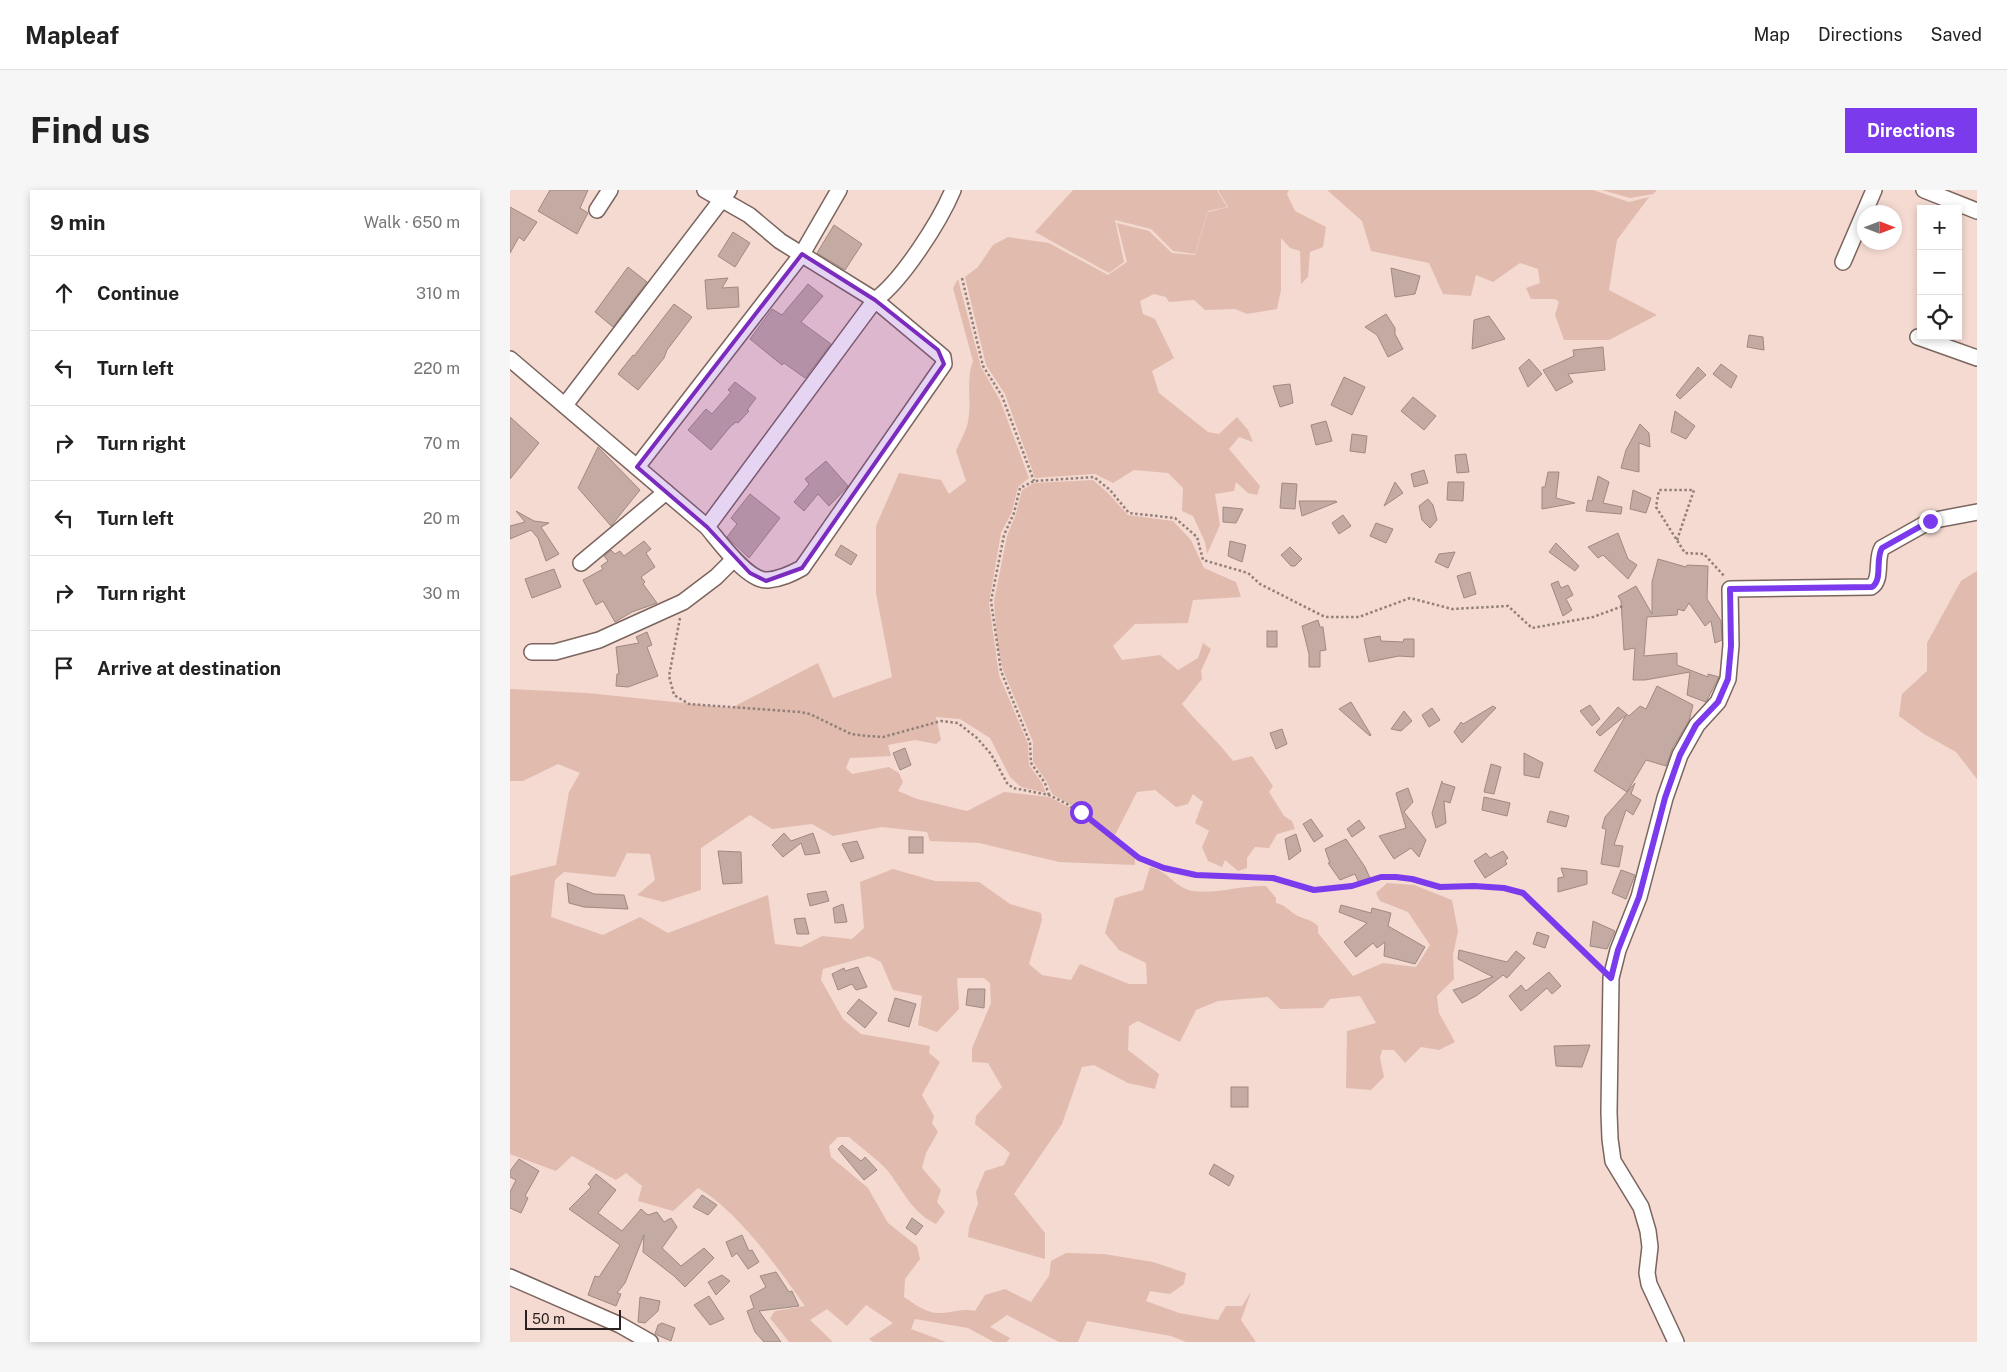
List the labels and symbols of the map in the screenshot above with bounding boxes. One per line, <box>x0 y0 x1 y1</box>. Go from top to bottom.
north arrow <box>1857 205 1902 250</box>
route end <box>1919 510 1942 533</box>
route start <box>1070 801 1093 824</box>
scale bar <box>525 1307 621 1330</box>

